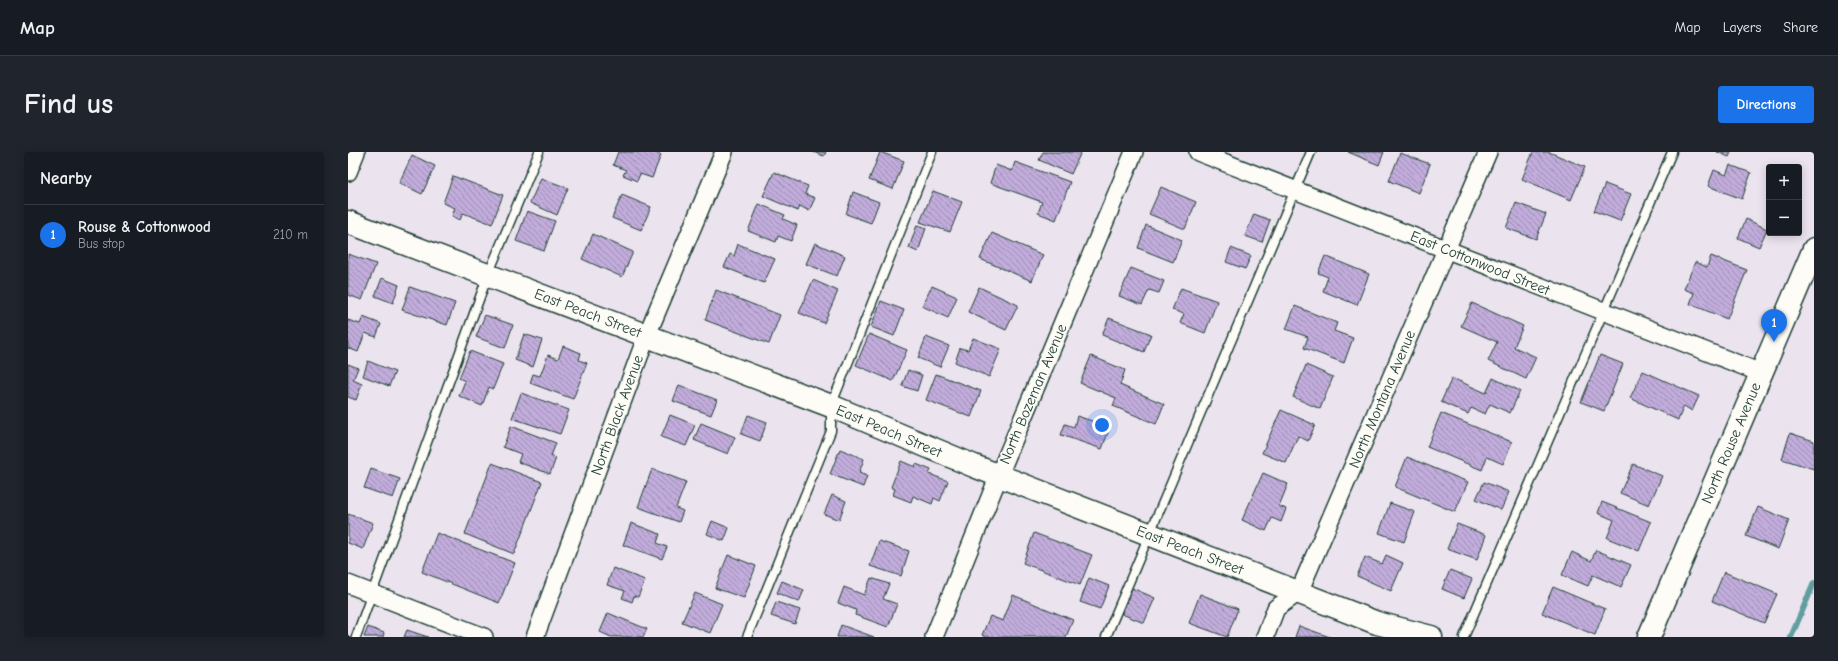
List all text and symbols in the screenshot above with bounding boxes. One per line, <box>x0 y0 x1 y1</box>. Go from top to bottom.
text: Map <box>20 17 55 39</box>
text: Map <box>1674 19 1701 36</box>
text: Layers <box>1723 19 1761 36</box>
text: Share <box>1783 19 1818 36</box>
button: Directions <box>1718 86 1814 123</box>
text: Find us <box>24 88 113 120</box>
map controls <box>1766 164 1802 236</box>
button: + <box>1766 164 1802 200</box>
text: Nearby <box>40 169 91 188</box>
button: − <box>1766 200 1802 236</box>
text: Rouse & Cottonwood <box>78 218 211 236</box>
text: 1 <box>50 227 56 242</box>
text: 210 m <box>273 227 308 242</box>
street label: East Cottonwood Street <box>1408 227 1553 299</box>
text: Bus stop <box>78 236 125 251</box>
street label: East Peach Street <box>532 284 645 342</box>
pin: 1 <box>1761 309 1787 342</box>
street label: North Bozeman Avenue <box>995 321 1071 467</box>
street label: North Montana Avenue <box>1345 327 1419 471</box>
street label: North Black Avenue <box>587 352 647 478</box>
street label: North Rouse Avenue <box>1697 379 1765 506</box>
street label: East Peach Street <box>833 401 945 462</box>
your location <box>1092 415 1112 435</box>
street label: East Peach Street <box>1134 521 1247 579</box>

